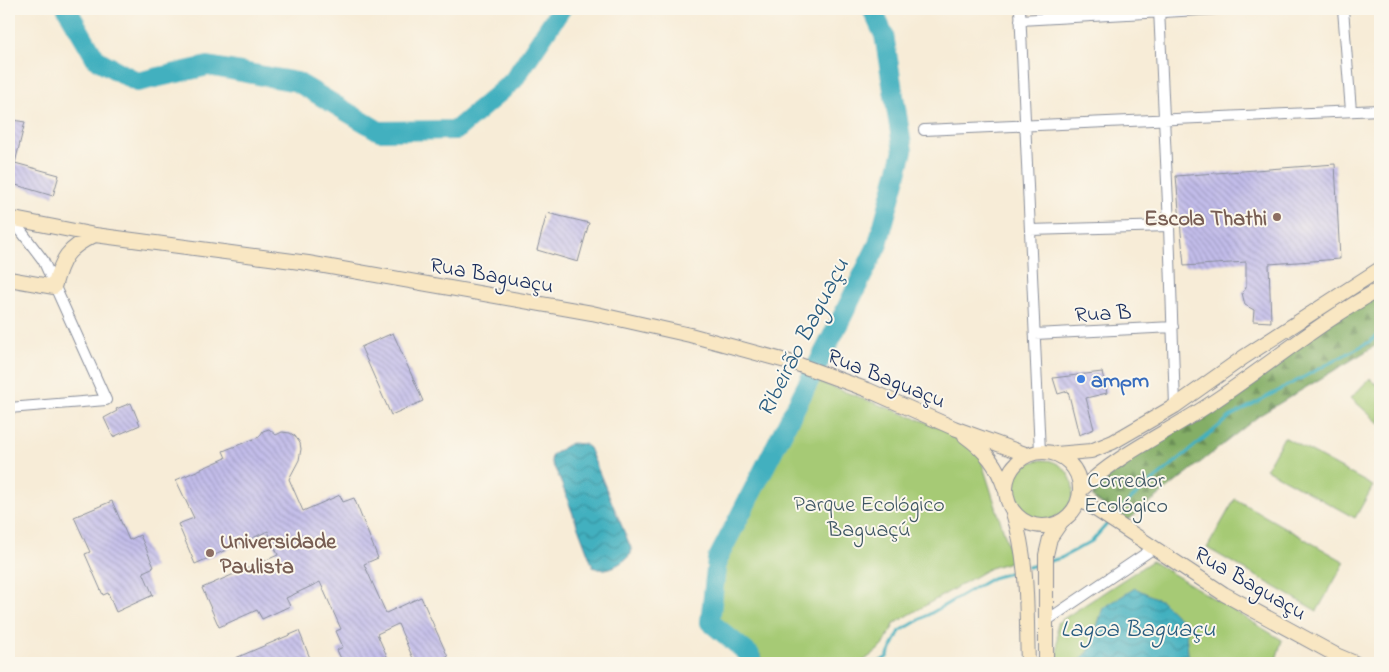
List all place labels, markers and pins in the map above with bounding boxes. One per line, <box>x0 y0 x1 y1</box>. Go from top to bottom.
place label: Escola Thathi <box>1144 204 1267 236</box>
marker: Escola Thathi <box>1271 211 1283 223</box>
place label: ampm <box>1091 366 1149 398</box>
marker: ampm <box>1075 373 1087 385</box>
place label: Universidade Paulista <box>220 527 337 584</box>
marker: Universidade Paulista <box>204 547 216 559</box>

